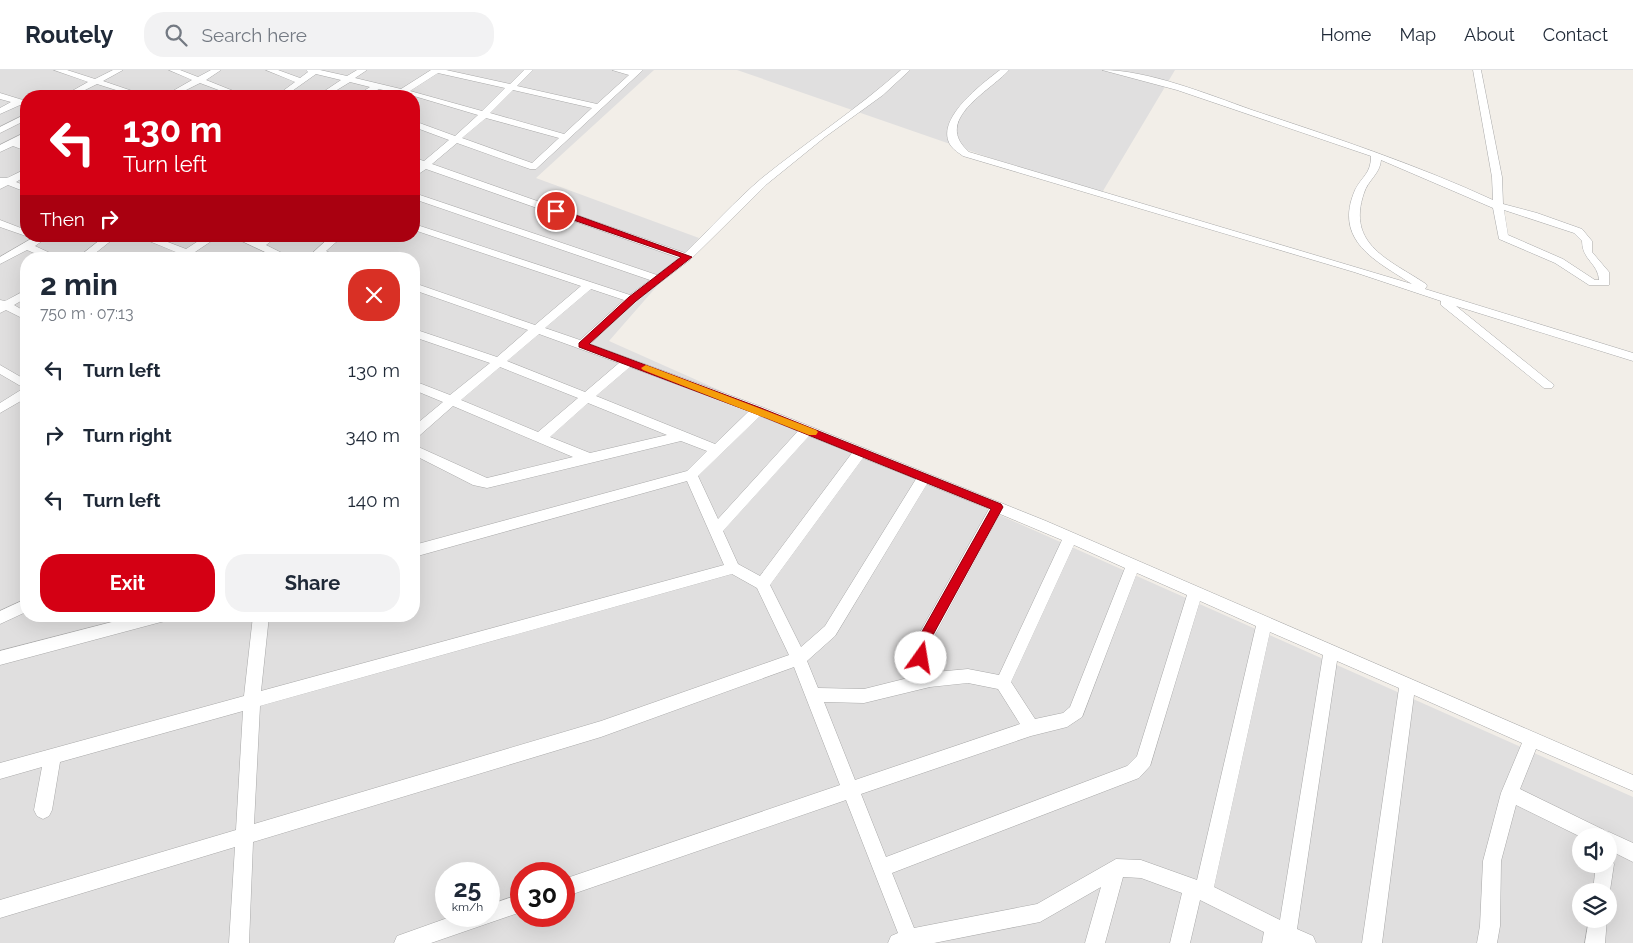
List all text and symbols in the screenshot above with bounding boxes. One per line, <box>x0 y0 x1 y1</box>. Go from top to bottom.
search box <box>144 12 494 57</box>
text: Routely <box>25 20 114 49</box>
icon: search <box>162 21 190 49</box>
text: Search here <box>202 24 307 46</box>
text: Home <box>1320 24 1371 45</box>
text: Map <box>1399 24 1436 45</box>
text: About <box>1464 24 1515 45</box>
text: Contact <box>1543 24 1608 45</box>
text: 130 m <box>123 109 222 150</box>
icon: left <box>40 110 105 175</box>
text: Turn left <box>123 151 207 177</box>
pin <box>535 190 577 232</box>
icon: arrive <box>542 197 570 225</box>
icon: right <box>95 205 123 233</box>
text: Then <box>40 208 85 230</box>
text: 2 min <box>40 267 118 302</box>
button: close <box>348 269 400 321</box>
text: 750 m · 07:13 <box>40 304 133 323</box>
icon: left <box>40 356 68 384</box>
text: Turn left <box>83 359 160 381</box>
text: 130 m <box>348 359 400 381</box>
icon: right <box>40 421 68 449</box>
text: Turn right <box>83 424 172 446</box>
text: 340 m <box>346 424 400 446</box>
icon: left <box>40 486 68 514</box>
text: Turn left <box>83 489 160 511</box>
text: 140 m <box>348 489 400 511</box>
button: Exit <box>40 554 215 612</box>
button: Share <box>225 554 400 612</box>
position arrow <box>894 631 946 683</box>
map controls <box>1572 828 1617 928</box>
button: sound <box>1572 828 1617 873</box>
speed limit sign: 30 <box>510 862 575 927</box>
text: 25 <box>454 873 481 903</box>
button: layers <box>1572 883 1617 928</box>
text: km/h <box>452 900 483 914</box>

